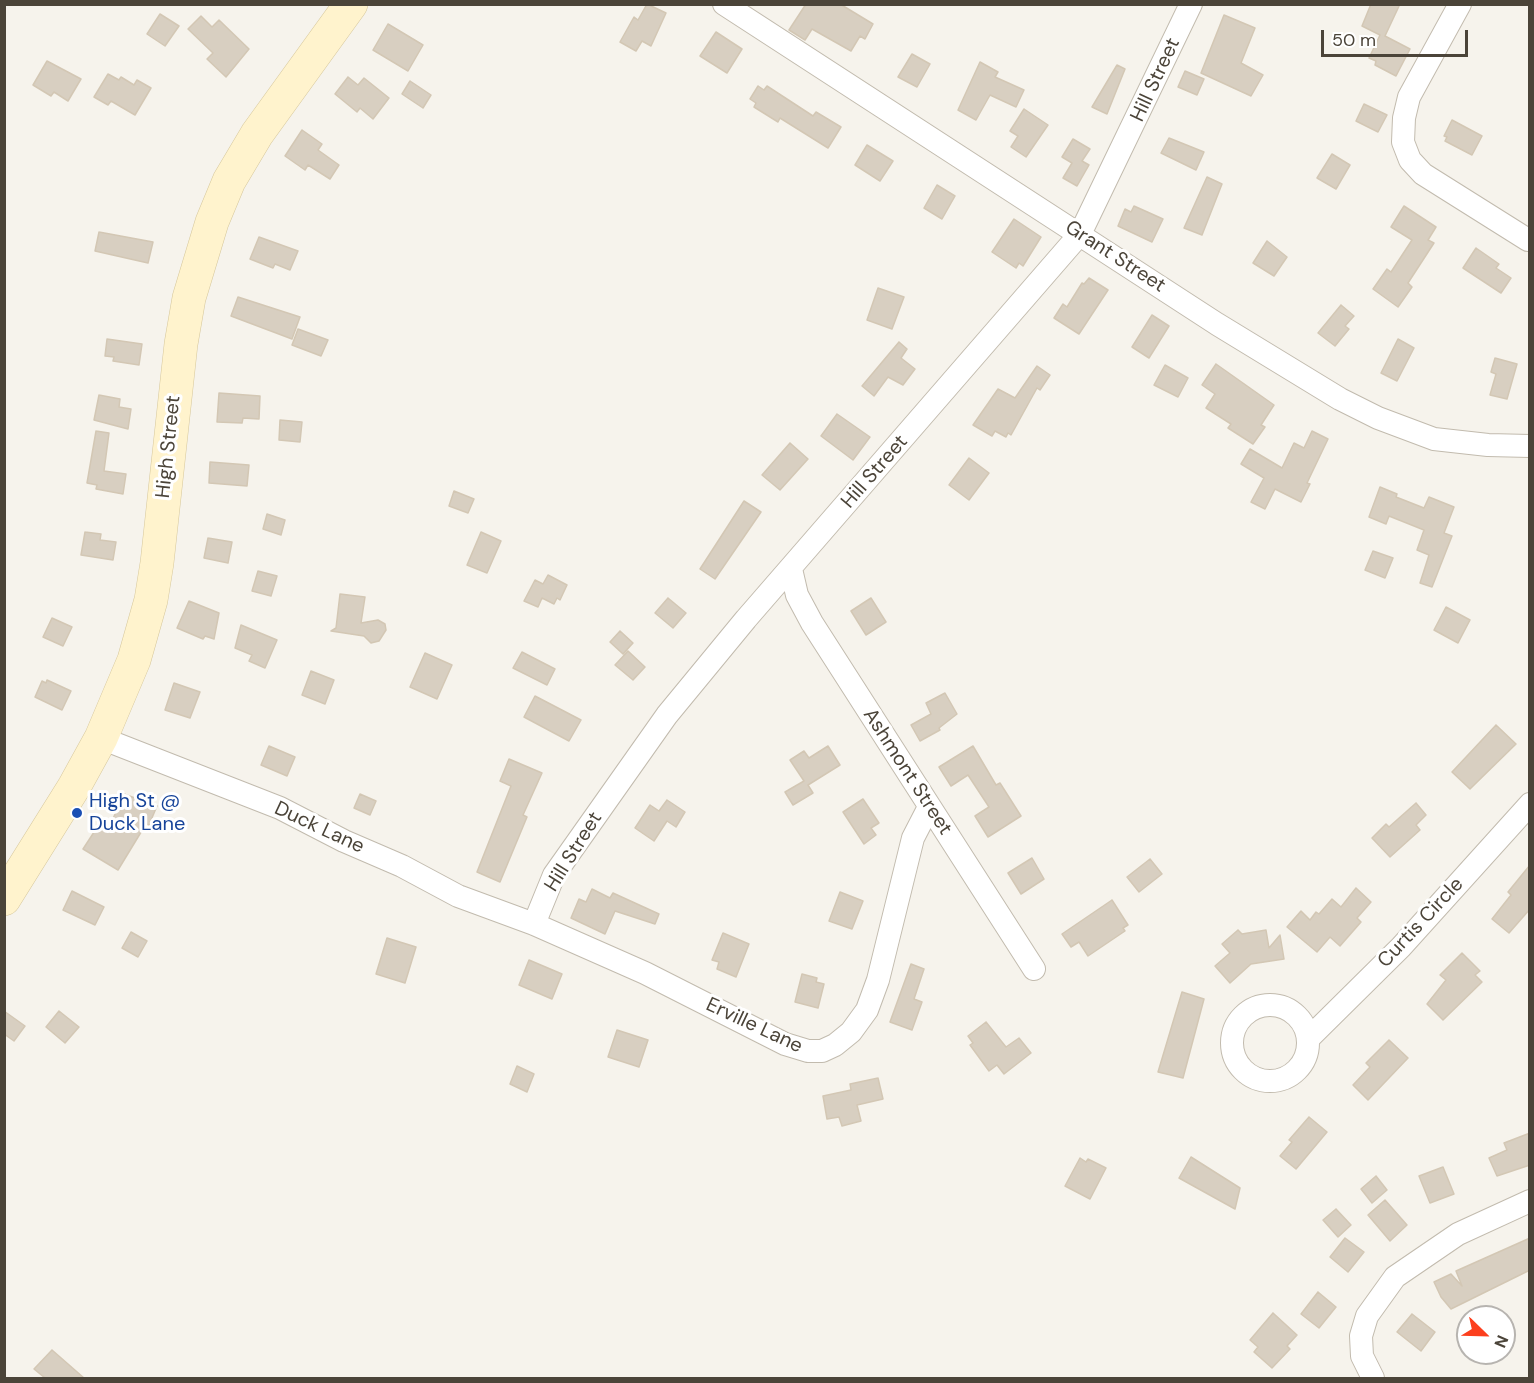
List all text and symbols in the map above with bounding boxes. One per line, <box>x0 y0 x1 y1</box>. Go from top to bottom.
scale bar <box>1324 18 1471 56</box>
text: 50 m <box>1332 28 1376 52</box>
street label: Hill Street <box>1126 34 1186 126</box>
street label: Grant Street <box>1060 216 1170 298</box>
street label: High Street <box>152 394 186 500</box>
street label: Hill Street <box>837 430 913 514</box>
street label: Ashmont Street <box>857 704 957 840</box>
place label: High St @ Duck Lane <box>89 790 185 837</box>
street label: Duck Lane <box>270 797 368 859</box>
marker: High St @ Duck Lane <box>70 806 84 820</box>
street label: Hill Street <box>540 808 608 896</box>
street label: Curtis Circle <box>1373 873 1469 973</box>
street label: Erville Lane <box>702 993 806 1059</box>
north arrow <box>1456 1305 1516 1365</box>
text: N <box>1489 1332 1513 1351</box>

